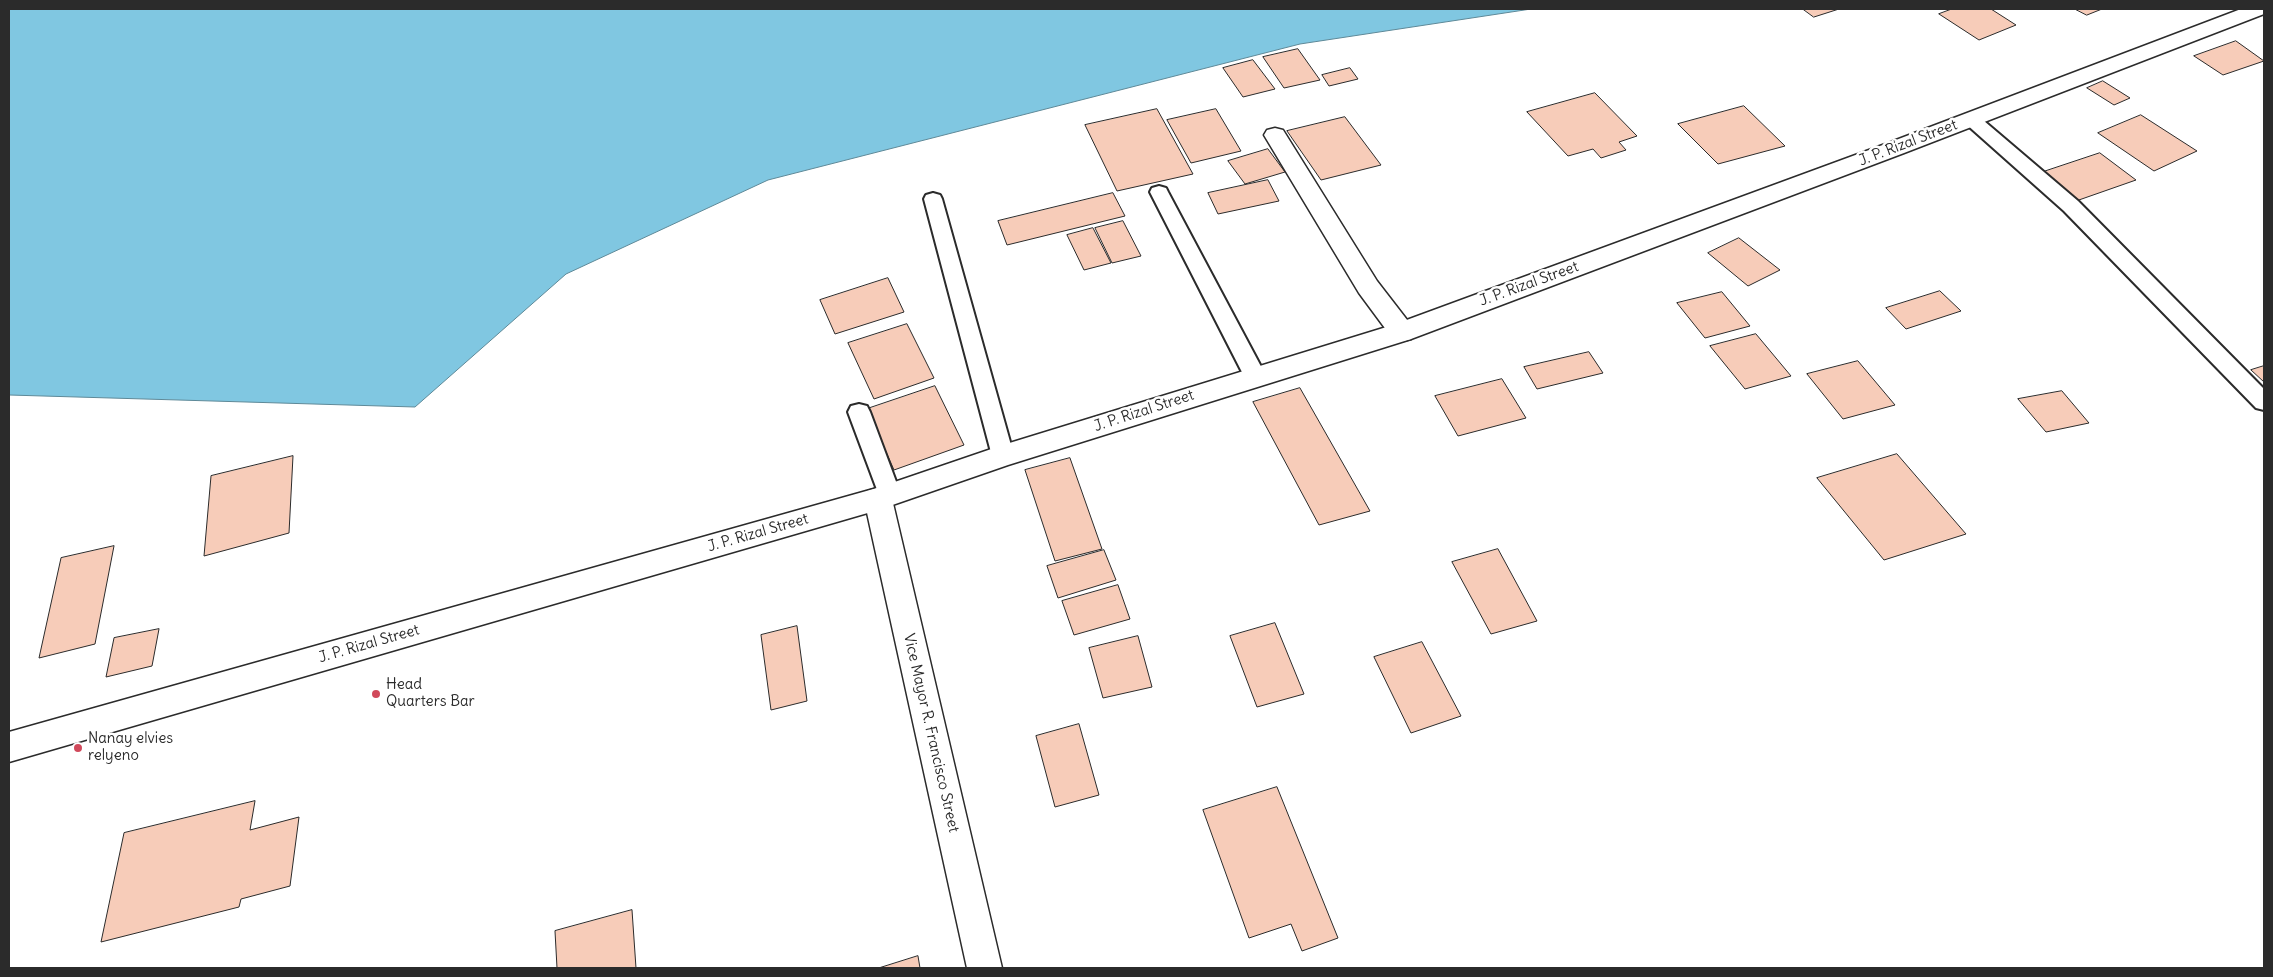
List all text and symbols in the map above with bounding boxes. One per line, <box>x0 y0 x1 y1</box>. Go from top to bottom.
street label: J. P. Rizal Street <box>1856 116 1960 170</box>
street label: J. P. Rizal Street <box>1477 258 1581 310</box>
street label: J. P. Rizal Street <box>1092 386 1196 436</box>
street label: J. P. Rizal Street <box>705 510 811 556</box>
street label: J. P. Rizal Street <box>316 621 422 667</box>
street label: Vice Mayor R. Francisco Street <box>899 632 963 834</box>
place label: Head Quarters Bar <box>386 676 475 711</box>
marker: Head Quarters Bar <box>370 688 382 700</box>
place label: Nanay elvies relyeno <box>88 730 173 765</box>
marker: Nanay elvies relyeno <box>72 742 84 754</box>

